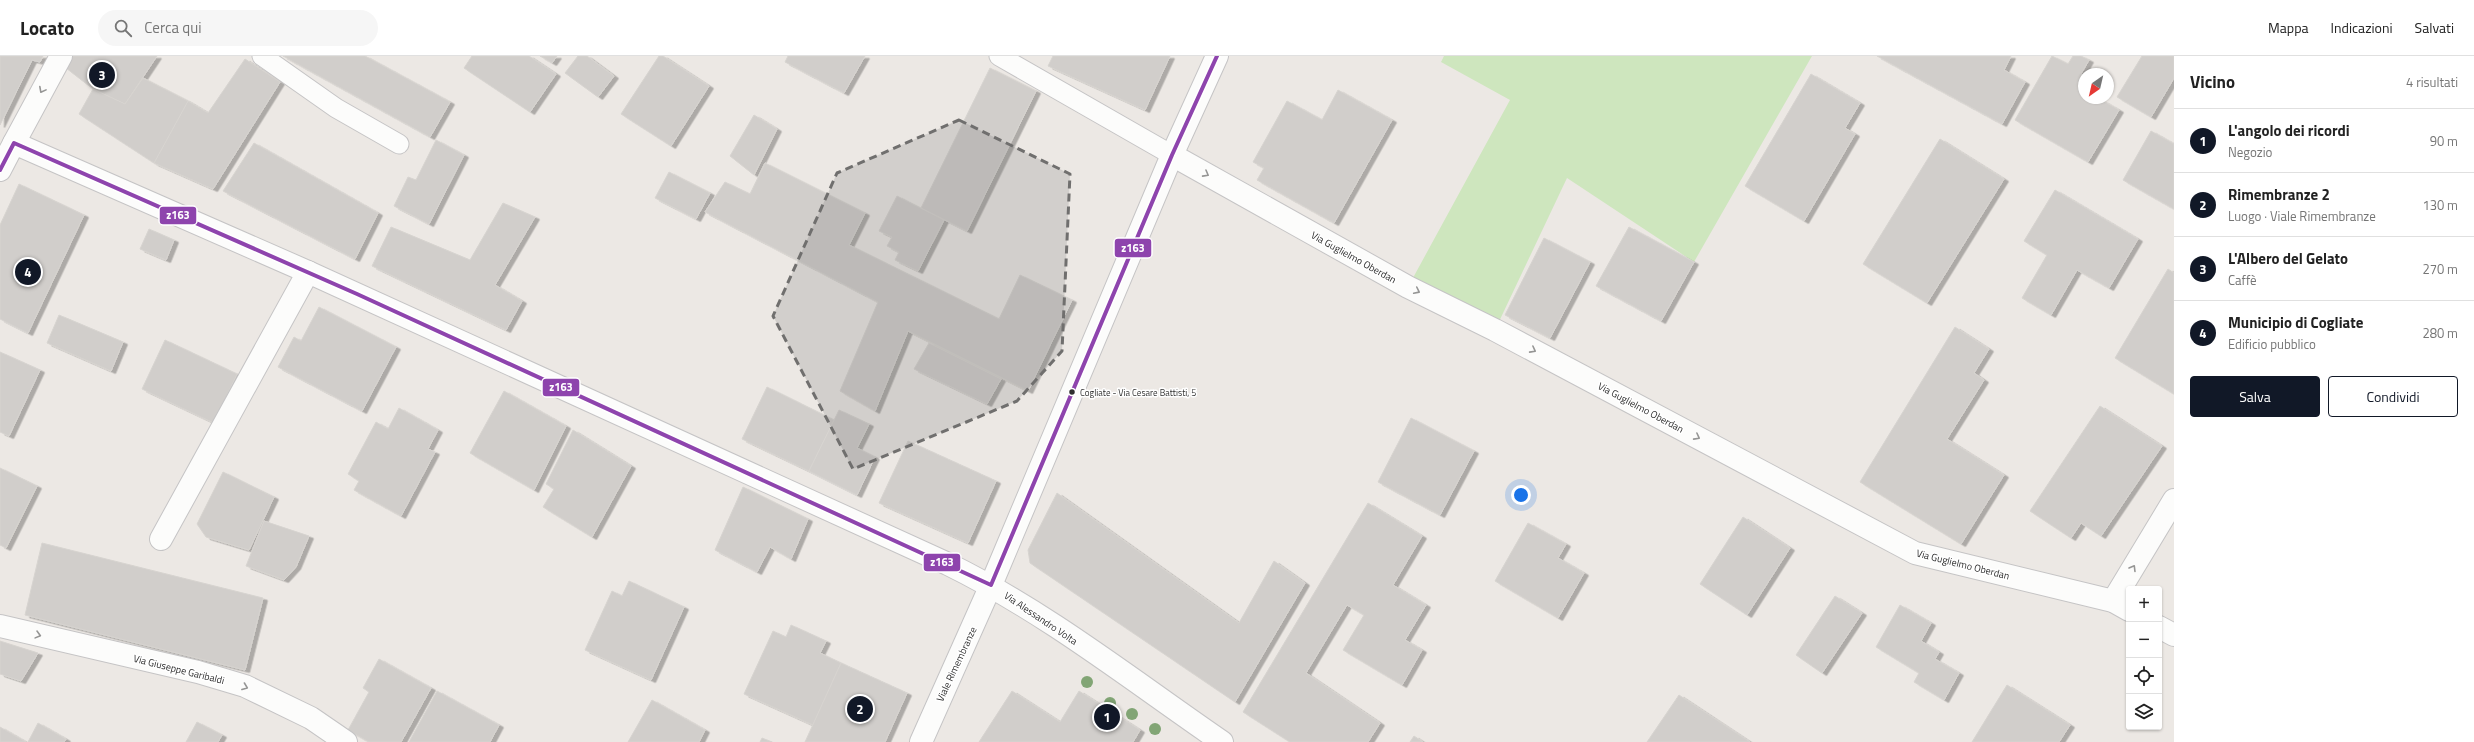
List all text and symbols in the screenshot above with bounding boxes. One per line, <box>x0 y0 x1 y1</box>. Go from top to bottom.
search box <box>98 10 378 46</box>
text: Locato <box>20 13 74 42</box>
text: Cerca qui <box>144 16 201 39</box>
icon: search <box>112 17 134 39</box>
text: Mappa <box>2268 17 2309 38</box>
text: Indicazioni <box>2331 17 2393 38</box>
text: Salvati <box>2415 17 2454 38</box>
pin: 3 <box>89 60 115 90</box>
north arrow <box>2078 68 2114 104</box>
text: Vicino <box>2190 69 2235 95</box>
text: 4 risultati <box>2406 72 2458 92</box>
one-way arrow <box>40 86 47 93</box>
text: L'angolo dei ricordi <box>2228 119 2350 142</box>
text: 1 <box>2199 131 2207 151</box>
text: 90 m <box>2430 131 2458 151</box>
text: Negozio <box>2228 142 2272 162</box>
one-way arrow <box>1202 169 1209 176</box>
text: Rimembranze 2 <box>2228 183 2330 206</box>
text: 2 <box>2199 195 2207 215</box>
text: 130 m <box>2422 195 2458 215</box>
line badge: z163 <box>159 206 197 225</box>
text: Luogo · Viale Rimembranze <box>2228 206 2376 226</box>
text: z163 <box>166 207 190 223</box>
street label: Via Guglielmo Oberdan <box>1308 228 1399 287</box>
line badge: z163 <box>1114 238 1152 258</box>
text: z163 <box>1121 240 1145 256</box>
text: L'Albero del Gelato <box>2228 247 2348 270</box>
pin: 4 <box>15 257 41 287</box>
text: 3 <box>2199 259 2207 279</box>
text: 270 m <box>2422 259 2458 279</box>
text: Caffè <box>2228 270 2257 290</box>
one-way arrow <box>1413 287 1420 294</box>
text: Municipio di Cogliate <box>2228 311 2363 334</box>
text: 4 <box>2199 323 2207 343</box>
text: 280 m <box>2422 323 2458 343</box>
text: Edificio pubblico <box>2228 334 2316 354</box>
one-way arrow <box>1529 345 1536 353</box>
button: Salva <box>2190 376 2320 417</box>
button: Condividi <box>2328 376 2458 417</box>
line badge: z163 <box>542 378 580 397</box>
street label: Via Guglielmo Oberdan <box>1595 378 1686 436</box>
text: z163 <box>549 379 573 395</box>
place label: Cogliate - Via Cesare Battisti, 5 <box>1080 386 1196 399</box>
marker: Cogliate - Via Cesare Battisti, 5 <box>1067 387 1077 397</box>
one-way arrow <box>1693 433 1701 440</box>
your location <box>1511 485 1531 505</box>
street label: Via Guglielmo Oberdan <box>1915 546 2011 583</box>
line badge: z163 <box>923 553 961 572</box>
text: z163 <box>930 554 954 570</box>
one-way arrow <box>2129 565 2136 572</box>
map controls <box>2126 586 2162 730</box>
button: + <box>2126 586 2162 622</box>
street label: Via Alessandro Volta <box>1001 588 1081 649</box>
button: − <box>2126 622 2162 658</box>
street label: Viale Rimembranze <box>932 624 980 704</box>
one-way arrow <box>35 631 41 639</box>
street label: Via Giuseppe Garibaldi <box>132 651 226 688</box>
button: locate <box>2126 658 2162 694</box>
one-way arrow <box>242 682 249 690</box>
pin: 2 <box>847 694 873 724</box>
button: layers <box>2126 694 2162 730</box>
pin: 1 <box>1094 702 1120 732</box>

